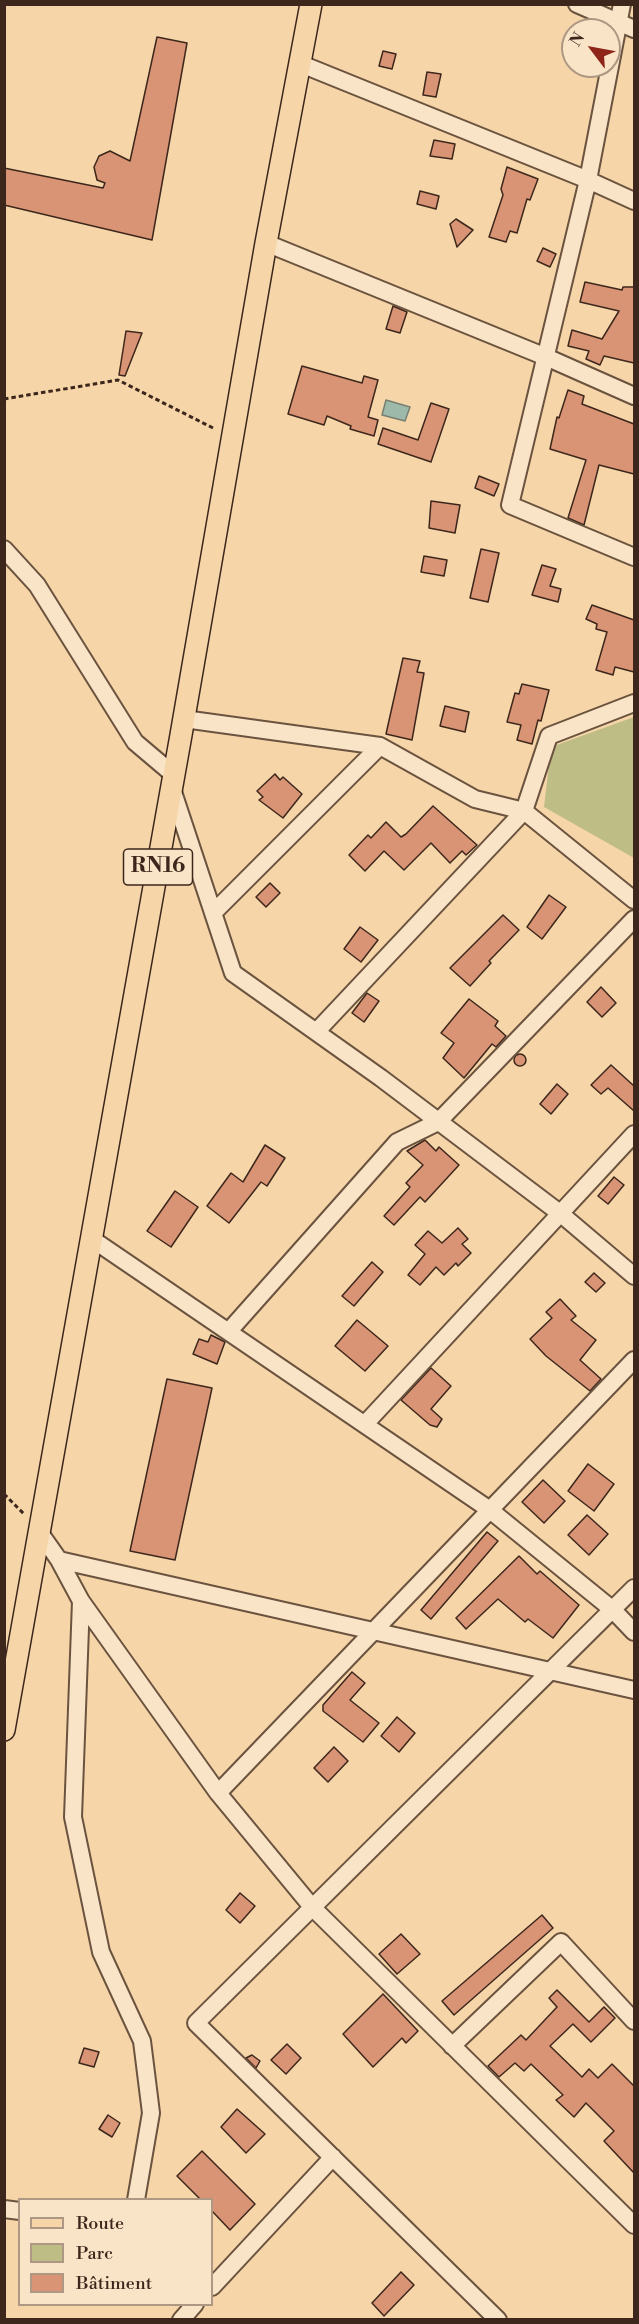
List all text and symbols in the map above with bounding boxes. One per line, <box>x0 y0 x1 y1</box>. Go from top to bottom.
north arrow <box>561 18 621 78</box>
text: N <box>566 29 589 50</box>
road number: RN16 <box>124 849 192 885</box>
legend <box>18 2198 213 2306</box>
text: Route <box>76 2212 124 2235</box>
text: Parc <box>76 2242 113 2265</box>
text: Bâtiment <box>76 2272 152 2295</box>

